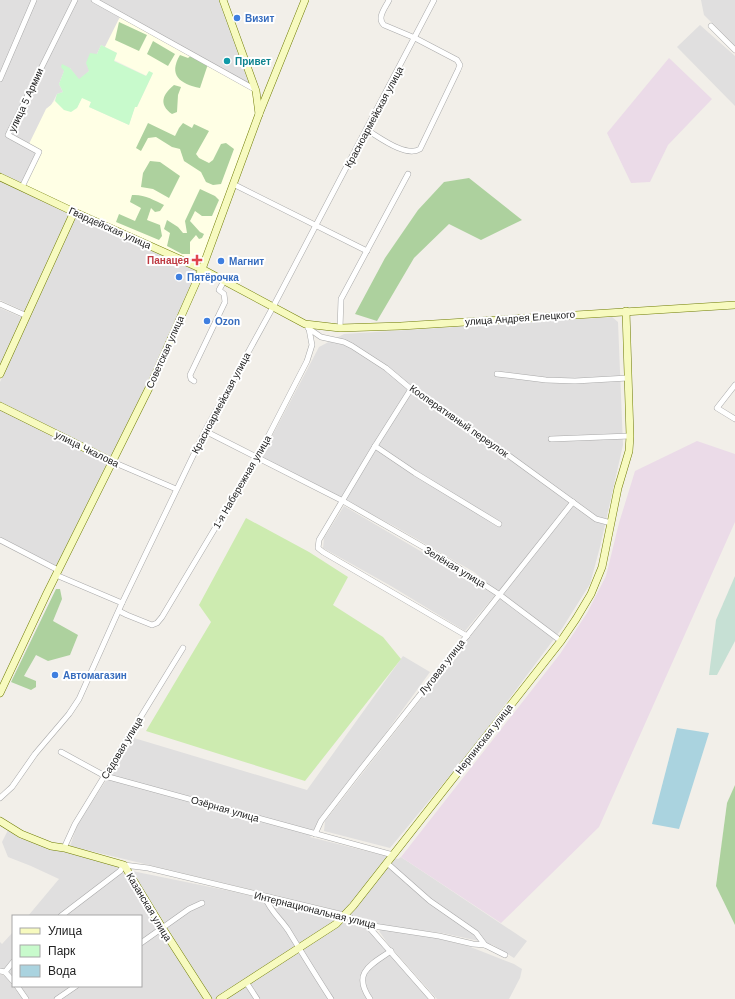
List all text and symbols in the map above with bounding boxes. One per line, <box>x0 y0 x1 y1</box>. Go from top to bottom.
marker: Визит <box>232 13 242 23</box>
place label: Визит <box>245 13 274 24</box>
marker: Привет <box>222 56 232 66</box>
place label: Привет <box>235 56 271 67</box>
street label: Красноармейская улица <box>343 64 406 169</box>
street label: улица 5 Армии <box>6 66 46 134</box>
street label: Гвардейская улица <box>67 205 153 251</box>
place label: Панацея <box>147 255 189 266</box>
marker: Панацея <box>192 255 202 265</box>
marker: Магнит <box>216 256 226 266</box>
place label: Магнит <box>229 256 264 267</box>
marker: Пятёрочка <box>174 272 184 282</box>
place label: Пятёрочка <box>187 272 239 283</box>
street label: улица Андрея Елецкого <box>465 309 576 327</box>
street label: Советская улица <box>144 314 186 390</box>
marker: Ozon <box>202 316 212 326</box>
place label: Ozon <box>215 316 240 327</box>
street label: Красноармейская улица <box>190 350 253 455</box>
street label: Кооперативный переулок <box>407 383 511 460</box>
street label: улица Чкалова <box>53 429 121 469</box>
street label: 1-я Набережная улица <box>211 433 273 530</box>
street label: Зелёная улица <box>422 544 488 590</box>
street label: Луговая улица <box>417 637 467 697</box>
marker: Автомагазин <box>50 670 60 680</box>
place label: Автомагазин <box>63 670 127 681</box>
street label: Нерпинская улица <box>453 702 515 776</box>
street label: Садовая улица <box>99 714 145 781</box>
street label: Озёрная улица <box>190 794 261 824</box>
street label: Казанская улица <box>124 871 174 944</box>
street label: Интернациональная улица <box>253 890 377 931</box>
legend <box>12 915 142 987</box>
text: Улица <box>48 924 82 938</box>
text: Парк <box>48 944 76 958</box>
text: Вода <box>48 964 76 978</box>

